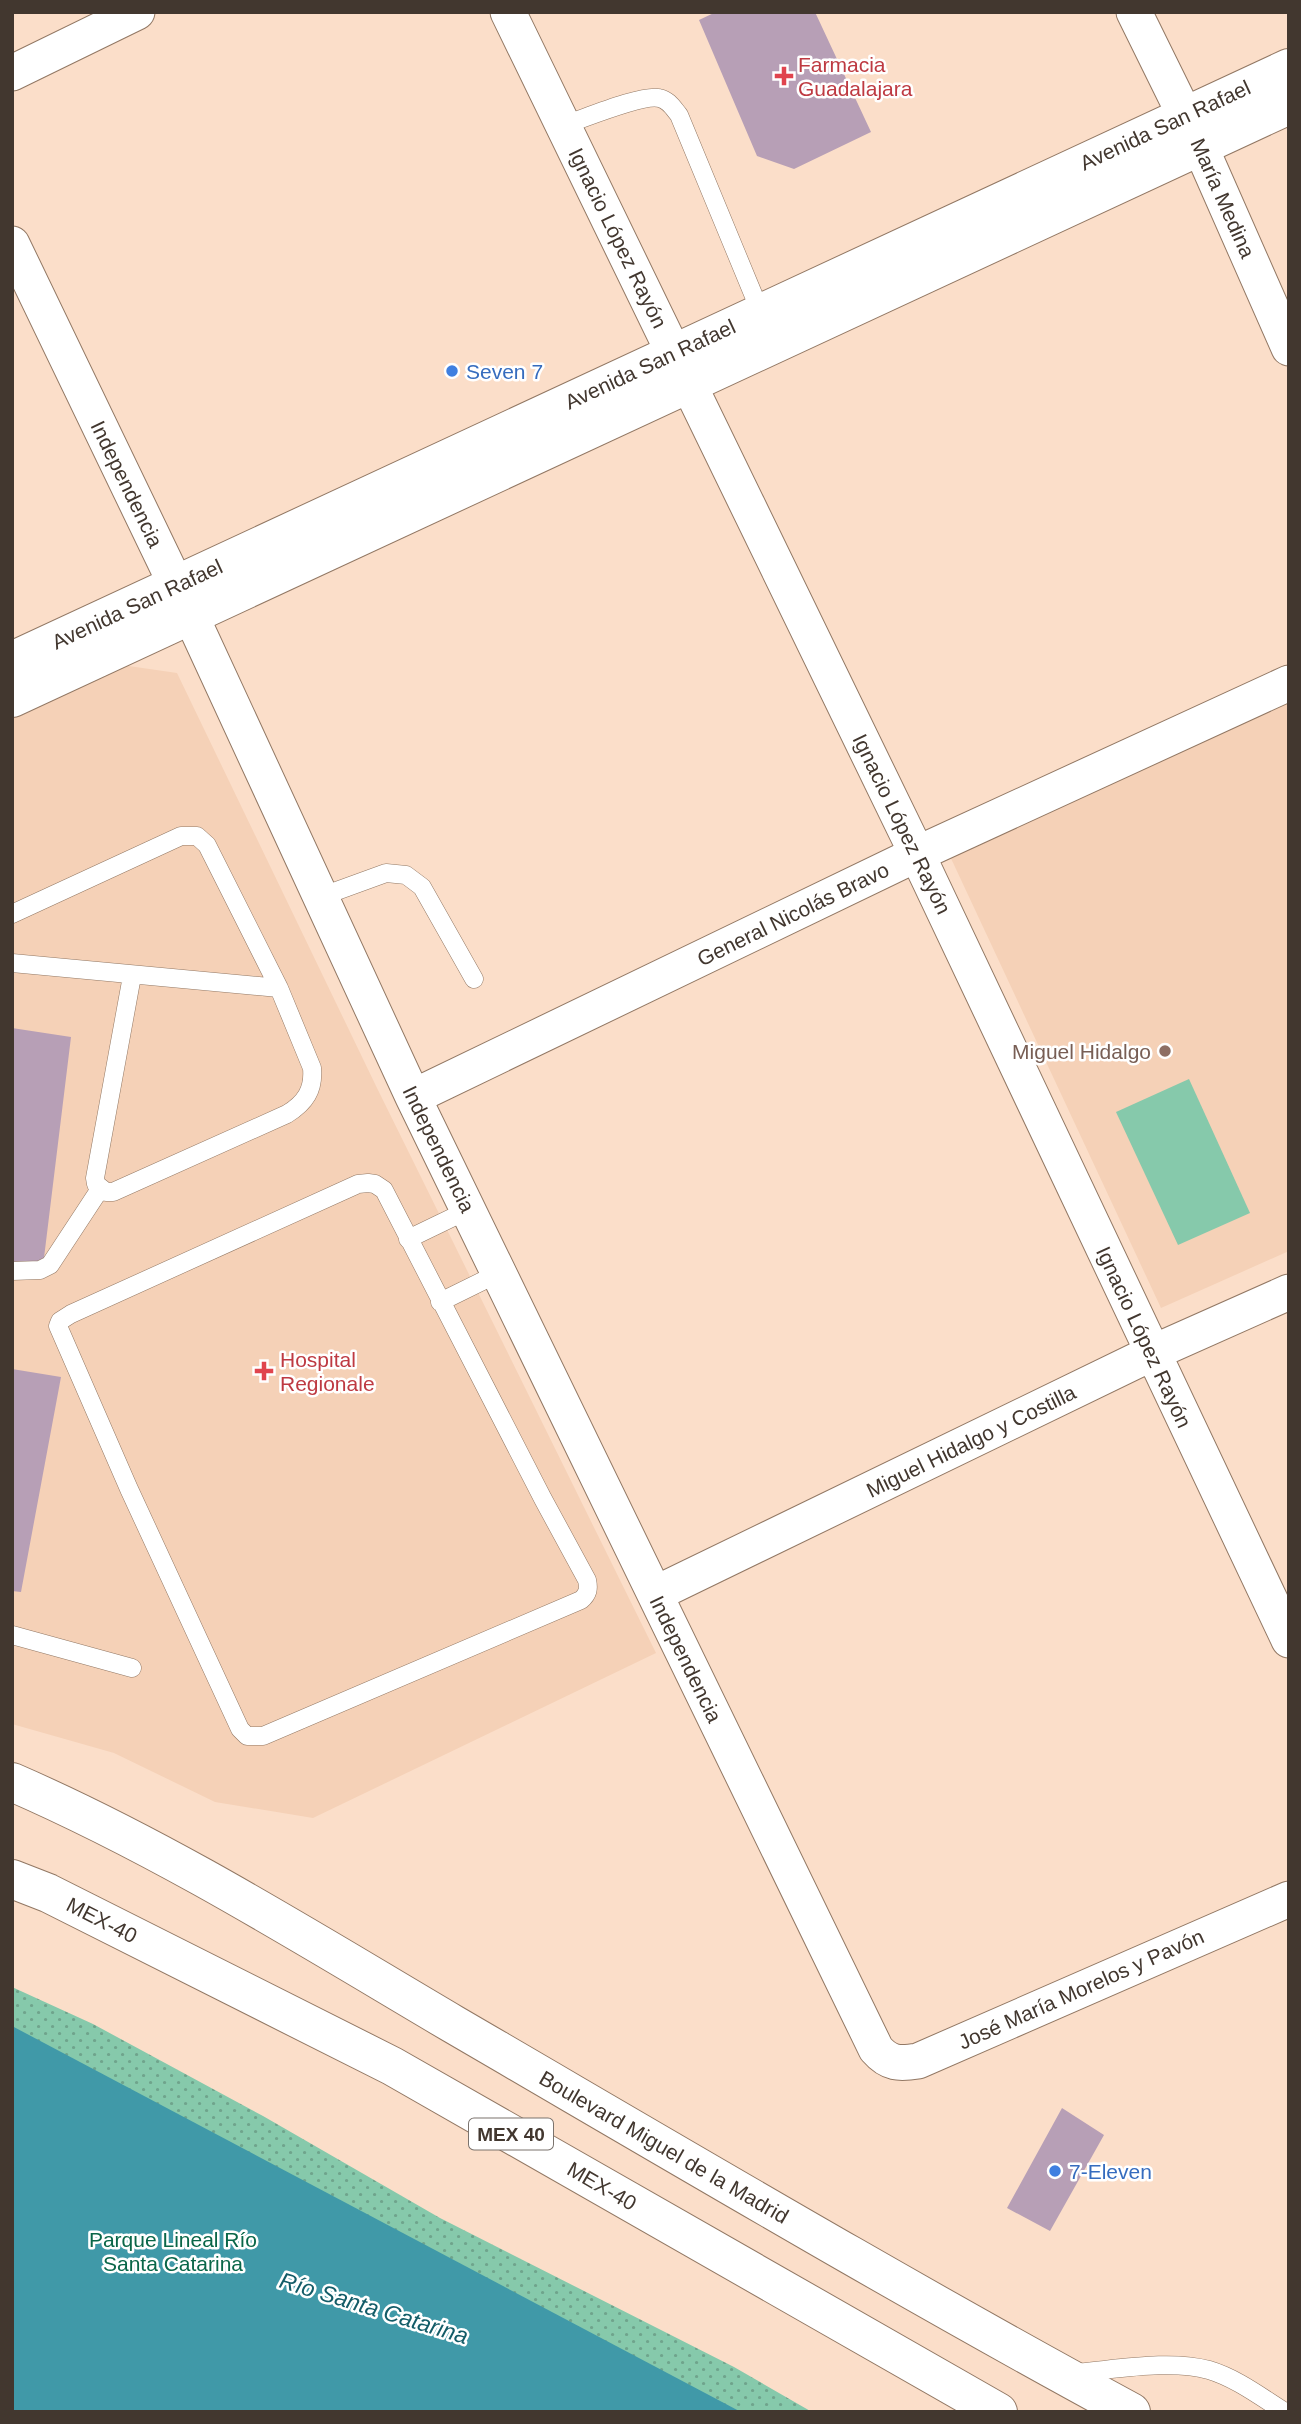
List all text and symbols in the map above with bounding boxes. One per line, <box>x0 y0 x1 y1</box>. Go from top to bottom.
place label: Farmacia Guadalajara <box>798 53 913 100</box>
marker: Farmacia Guadalajara <box>776 68 792 84</box>
street label: Avenida San Rafael <box>1076 75 1254 175</box>
street label: María Medina <box>1186 135 1260 262</box>
street label: Ignacio López Rayón <box>564 144 672 332</box>
street label: Avenida San Rafael <box>561 314 739 414</box>
place label: Seven 7 <box>466 360 543 383</box>
marker: Seven 7 <box>444 363 460 379</box>
street label: Independencia <box>86 417 168 551</box>
street label: Avenida San Rafael <box>48 554 226 654</box>
street label: Ignacio López Rayón <box>848 730 956 918</box>
street label: General Nicolás Bravo <box>694 858 892 970</box>
place label: Miguel Hidalgo <box>1012 1040 1151 1063</box>
marker: Miguel Hidalgo <box>1157 1043 1173 1059</box>
street label: Independencia <box>398 1082 480 1216</box>
street label: Ignacio López Rayón <box>1092 1243 1196 1431</box>
place label: Hospital Regionale <box>280 1348 375 1395</box>
marker: Hospital Regionale <box>254 1361 274 1381</box>
street label: Miguel Hidalgo y Costilla <box>863 1380 1080 1502</box>
street label: Independencia <box>645 1592 727 1726</box>
street label: MEX-40 <box>63 1893 141 1947</box>
street label: José María Morelos y Pavón <box>955 1924 1207 2054</box>
street label: Boulevard Miguel de la Madrid <box>535 2066 793 2228</box>
road number: MEX 40 <box>469 2118 553 2150</box>
street label: MEX-40 <box>563 2157 641 2215</box>
place label: 7-Eleven <box>1069 2160 1152 2183</box>
marker: 7-Eleven <box>1047 2163 1063 2179</box>
park label: Parque Lineal Río Santa Catarina <box>89 2228 257 2275</box>
water label: Río Santa Catarina <box>277 2267 471 2349</box>

